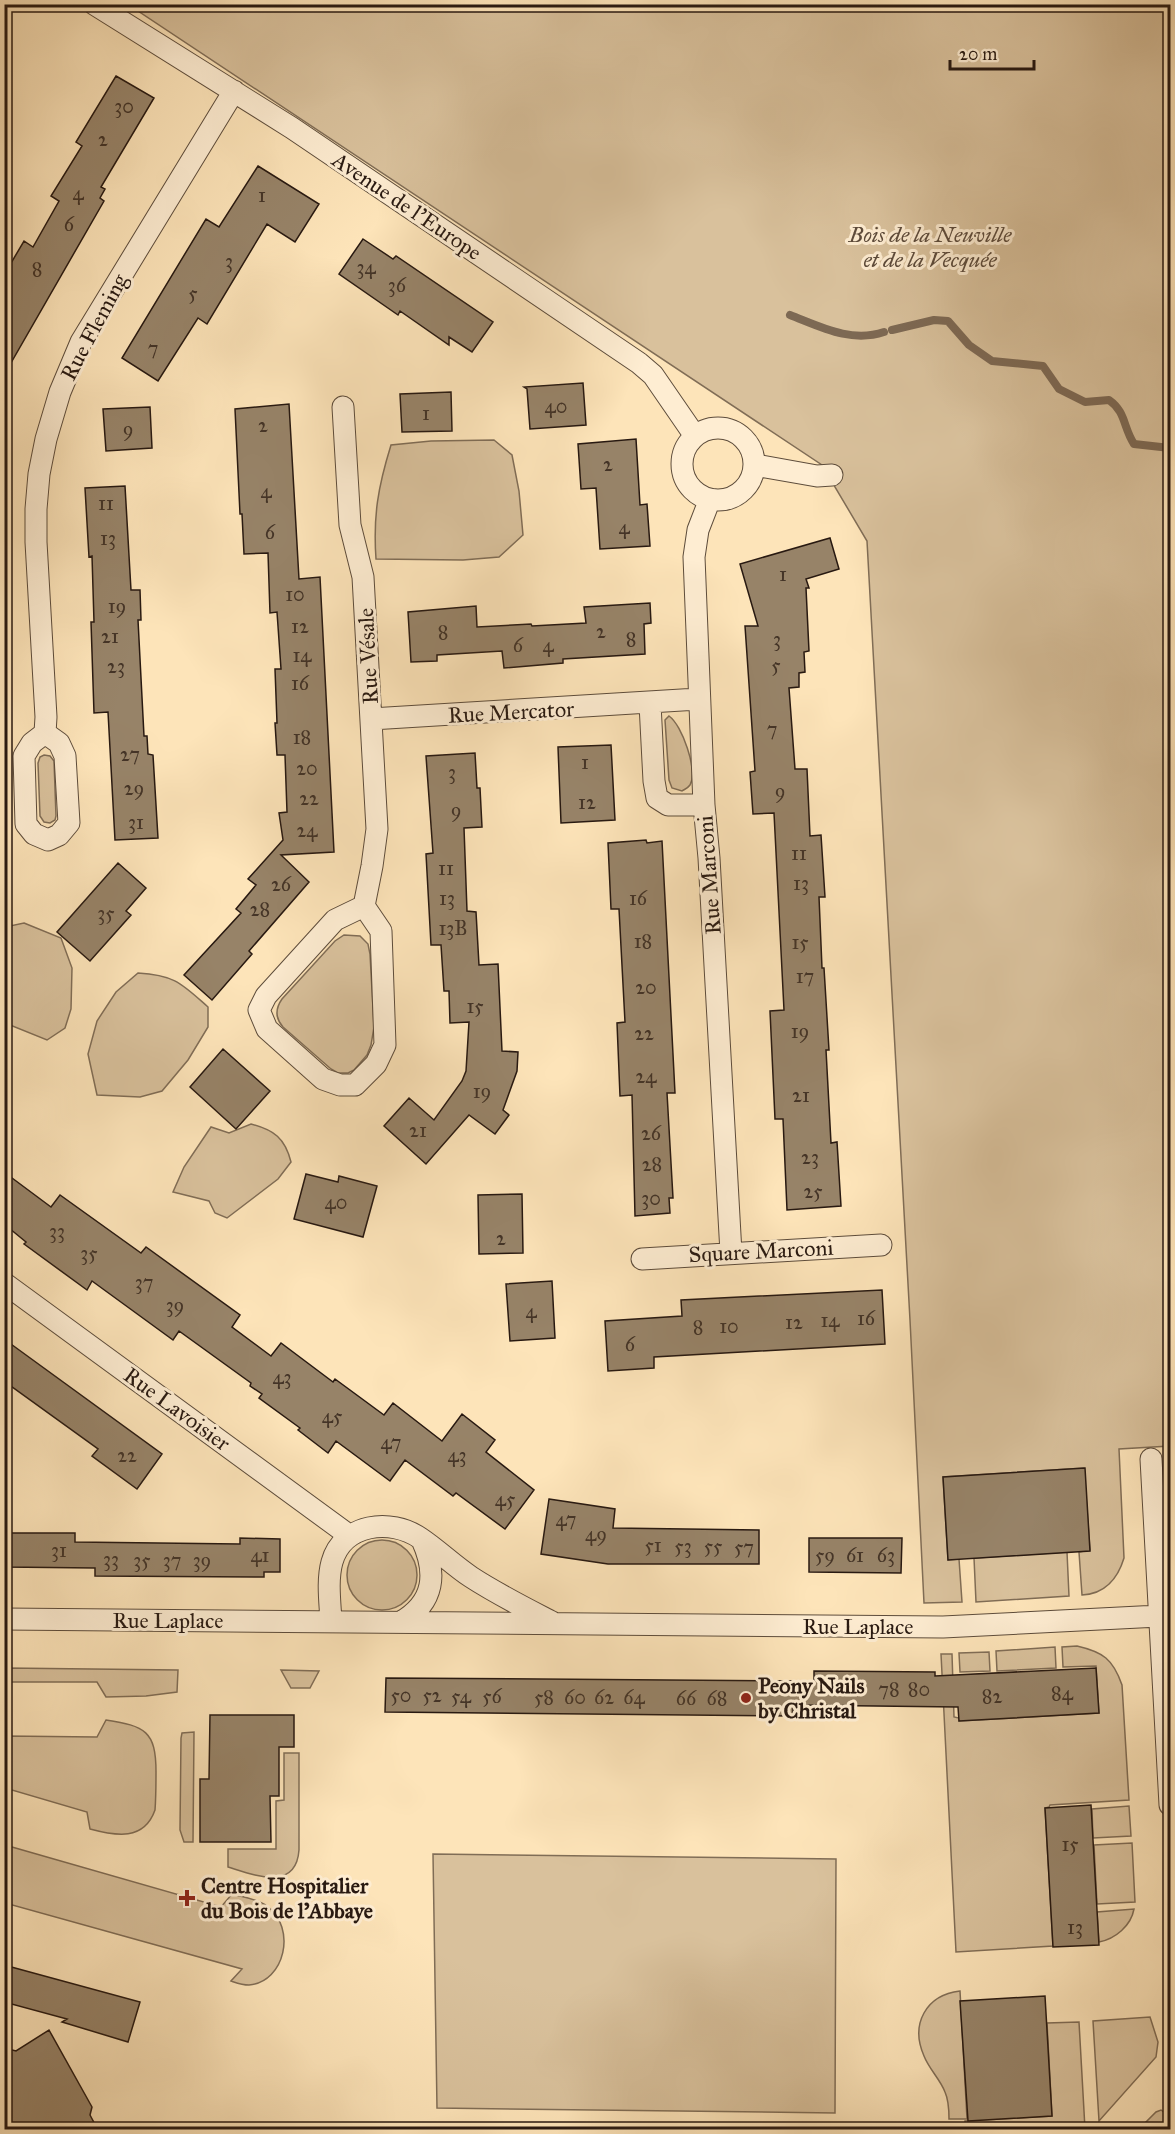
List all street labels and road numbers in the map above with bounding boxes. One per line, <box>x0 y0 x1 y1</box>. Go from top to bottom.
street label: Avenue de l'Europe <box>326 146 487 266</box>
street label: Rue Fleming <box>55 268 134 385</box>
street label: Rue Vésale <box>352 607 384 705</box>
street label: Rue Mercator <box>447 695 576 729</box>
street label: Rue Marconi <box>691 814 727 936</box>
street label: Square Marconi <box>688 1234 834 1268</box>
street label: Rue Lavoisier <box>118 1361 236 1457</box>
street label: Rue Laplace <box>112 1607 224 1634</box>
street label: Rue Laplace <box>802 1613 914 1640</box>

